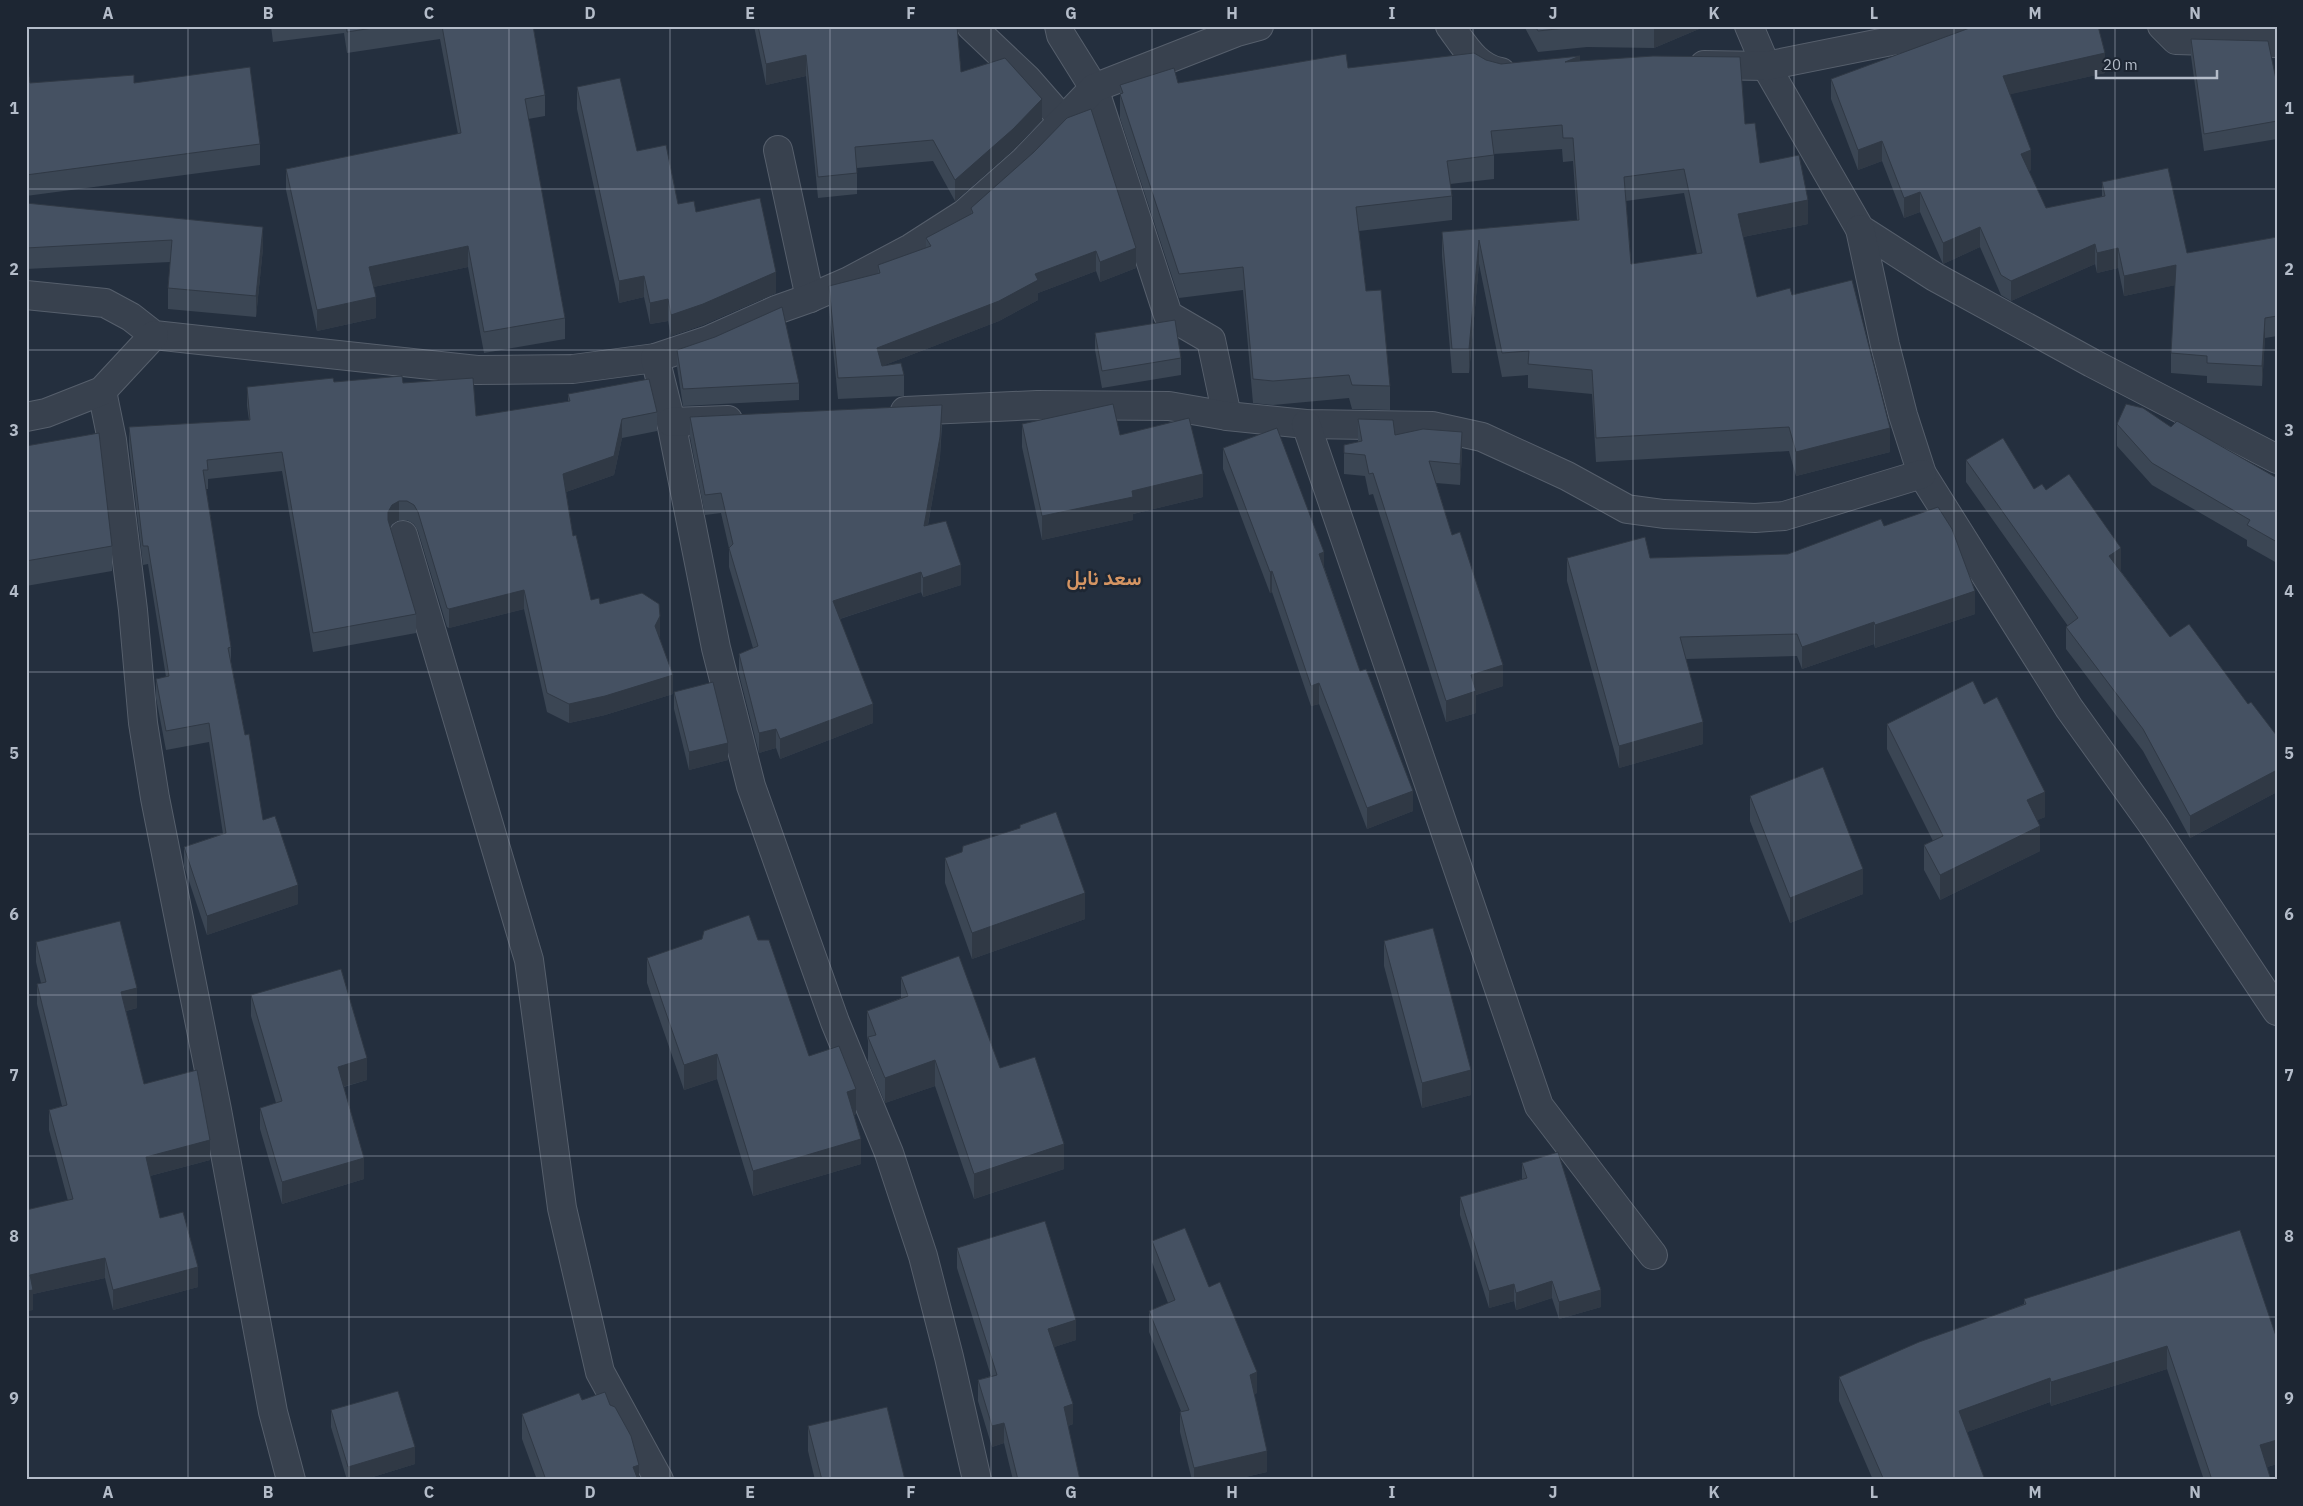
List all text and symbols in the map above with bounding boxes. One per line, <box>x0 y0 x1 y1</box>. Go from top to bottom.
text: A <box>103 3 114 23</box>
text: B <box>263 3 274 23</box>
text: C <box>424 3 434 23</box>
text: D <box>584 3 596 23</box>
text: E <box>745 3 755 23</box>
text: F <box>906 3 916 23</box>
text: G <box>1065 3 1077 23</box>
text: H <box>1226 3 1238 23</box>
text: I <box>1389 3 1396 23</box>
text: J <box>1549 3 1557 23</box>
text: K <box>1708 3 1720 23</box>
text: L <box>1870 3 1878 23</box>
text: M <box>2028 3 2042 23</box>
text: N <box>2189 3 2201 23</box>
scale bar <box>2096 48 2217 80</box>
text: 20 m <box>2103 55 2138 74</box>
text: 1 <box>9 98 19 118</box>
text: 1 <box>2284 98 2294 118</box>
text: 2 <box>9 259 19 279</box>
text: 2 <box>2284 259 2294 279</box>
text: 3 <box>9 420 19 440</box>
text: 3 <box>2284 420 2294 440</box>
district label: سعد نايل <box>1066 564 1142 591</box>
text: 4 <box>9 581 19 601</box>
text: 4 <box>2284 581 2294 601</box>
text: 5 <box>9 743 19 763</box>
text: 5 <box>2284 743 2294 763</box>
text: 6 <box>9 904 19 924</box>
text: 6 <box>2284 904 2294 924</box>
text: 7 <box>9 1065 19 1085</box>
text: 7 <box>2284 1065 2294 1085</box>
text: 8 <box>9 1226 19 1246</box>
text: 8 <box>2284 1226 2294 1246</box>
text: 9 <box>9 1388 19 1408</box>
text: 9 <box>2284 1388 2294 1408</box>
text: A <box>103 1482 114 1502</box>
text: B <box>263 1482 274 1502</box>
text: C <box>424 1482 434 1502</box>
text: D <box>584 1482 596 1502</box>
text: E <box>745 1482 755 1502</box>
text: F <box>906 1482 916 1502</box>
text: G <box>1065 1482 1077 1502</box>
text: H <box>1226 1482 1238 1502</box>
text: I <box>1389 1482 1396 1502</box>
text: J <box>1549 1482 1557 1502</box>
text: K <box>1708 1482 1720 1502</box>
text: L <box>1870 1482 1878 1502</box>
text: M <box>2028 1482 2042 1502</box>
text: N <box>2189 1482 2201 1502</box>

